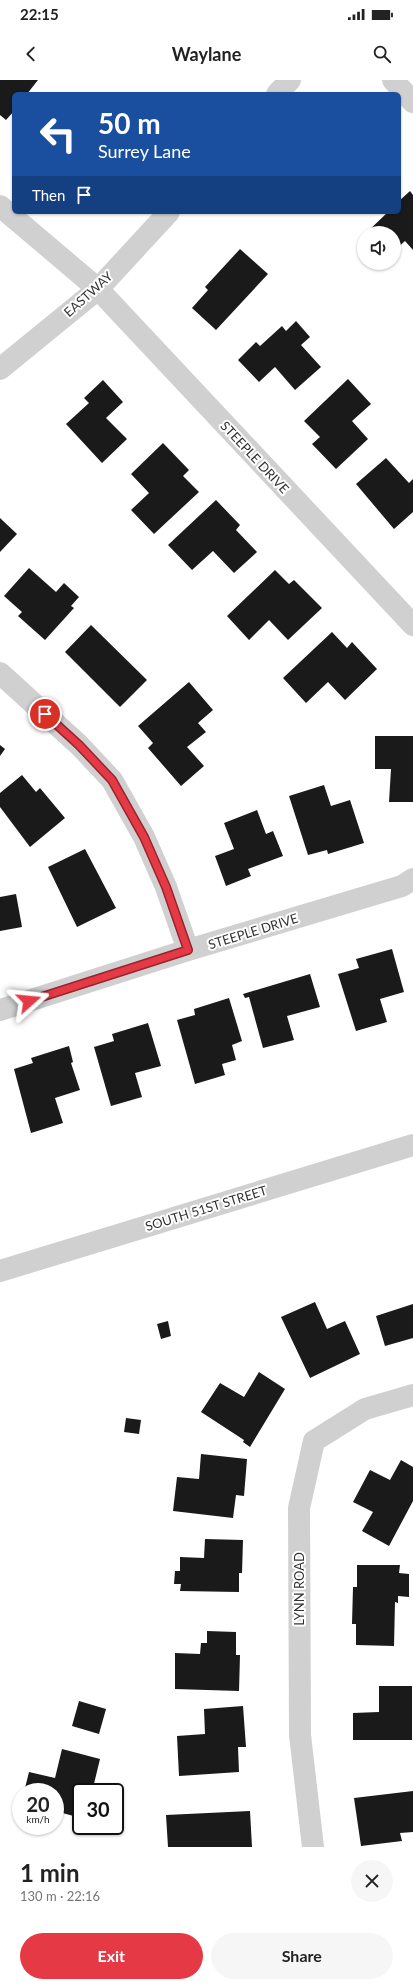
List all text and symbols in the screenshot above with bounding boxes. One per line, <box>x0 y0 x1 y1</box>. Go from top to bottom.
text: 22:15 <box>20 5 59 23</box>
icon: back <box>20 43 42 65</box>
text: Waylane <box>172 43 241 65</box>
icon: search <box>371 43 393 65</box>
text: 50 m <box>98 106 161 140</box>
icon: left <box>32 108 84 160</box>
text: Surrey Lane <box>98 140 191 162</box>
icon: arrive <box>73 184 95 206</box>
text: Then <box>32 186 65 204</box>
map controls <box>357 226 401 270</box>
button: sound <box>357 226 401 270</box>
street label: EASTWAY <box>60 267 116 320</box>
street label: STEEPLE DRIVE <box>217 418 293 496</box>
pin <box>28 697 62 731</box>
icon: arrive <box>34 703 56 725</box>
street label: STEEPLE DRIVE <box>206 910 300 952</box>
position arrow <box>8 980 50 1022</box>
street label: SOUTH 51ST STREET <box>143 1182 269 1234</box>
street label: LYNN ROAD <box>291 1552 307 1626</box>
speed limit sign: 30 <box>72 1783 124 1835</box>
text: 20 <box>26 1792 50 1816</box>
text: km/h <box>26 1813 50 1825</box>
text: 1 min <box>20 1858 80 1887</box>
button: close <box>351 1860 393 1902</box>
text: 130 m · 22:16 <box>20 1888 100 1904</box>
button: Exit <box>20 1933 203 1979</box>
button: Share <box>211 1933 393 1979</box>

